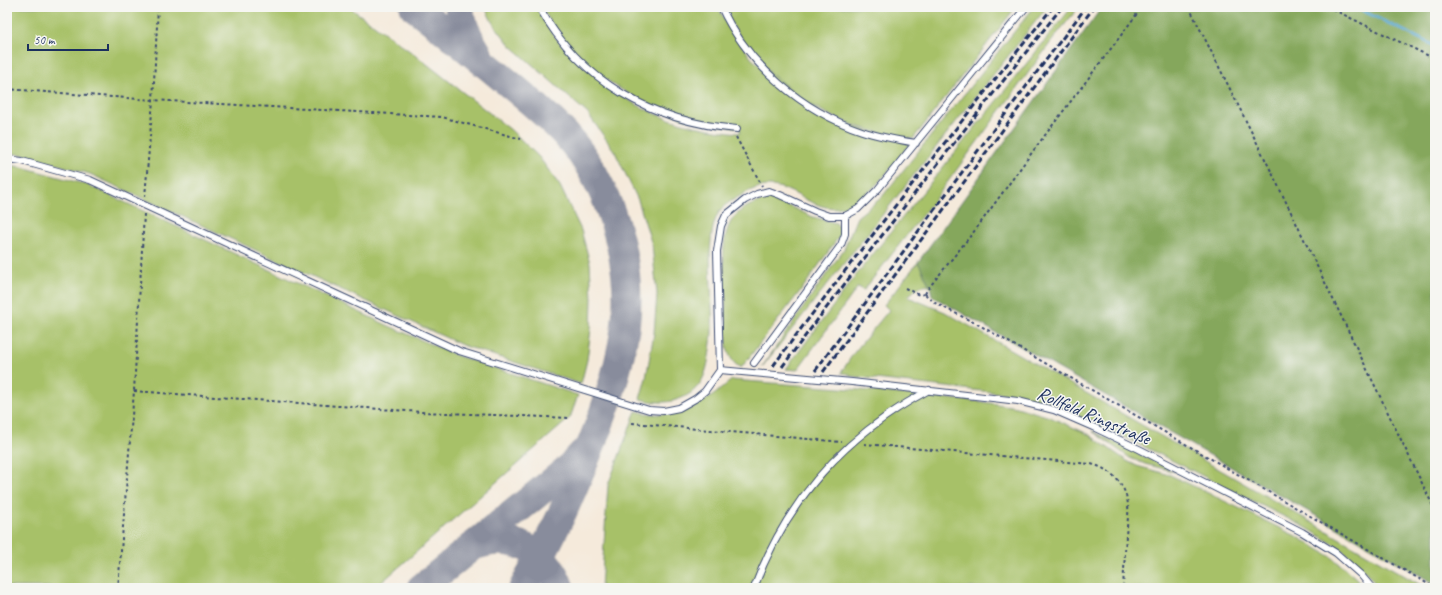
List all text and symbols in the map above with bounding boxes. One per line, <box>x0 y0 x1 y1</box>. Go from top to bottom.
scale bar <box>28 26 108 52</box>
text: 50 m <box>34 32 56 48</box>
street label: Rollfeld Ringstraße <box>1033 381 1156 451</box>

